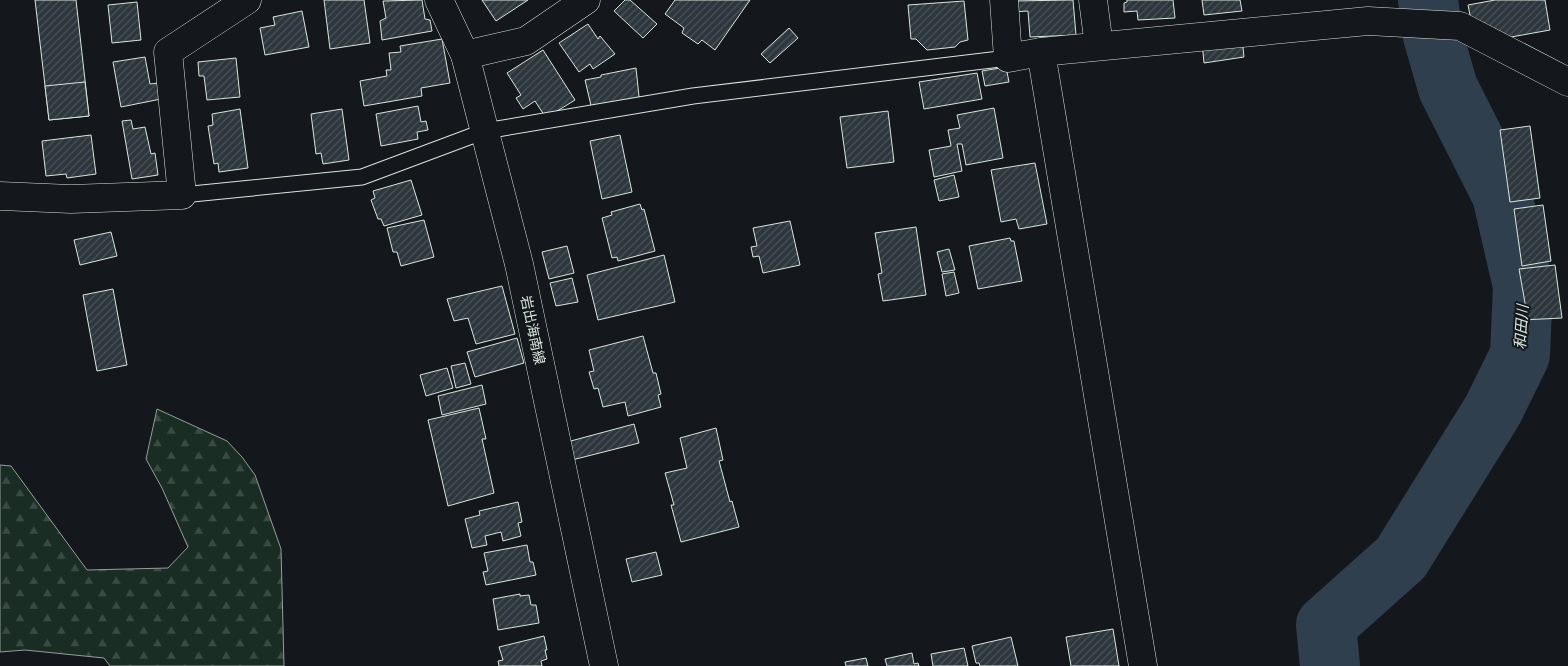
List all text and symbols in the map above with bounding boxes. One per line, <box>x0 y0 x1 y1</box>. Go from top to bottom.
street label: 岩出海南線 <box>517 294 549 366</box>
water label: 和田川 <box>1510 302 1532 350</box>

